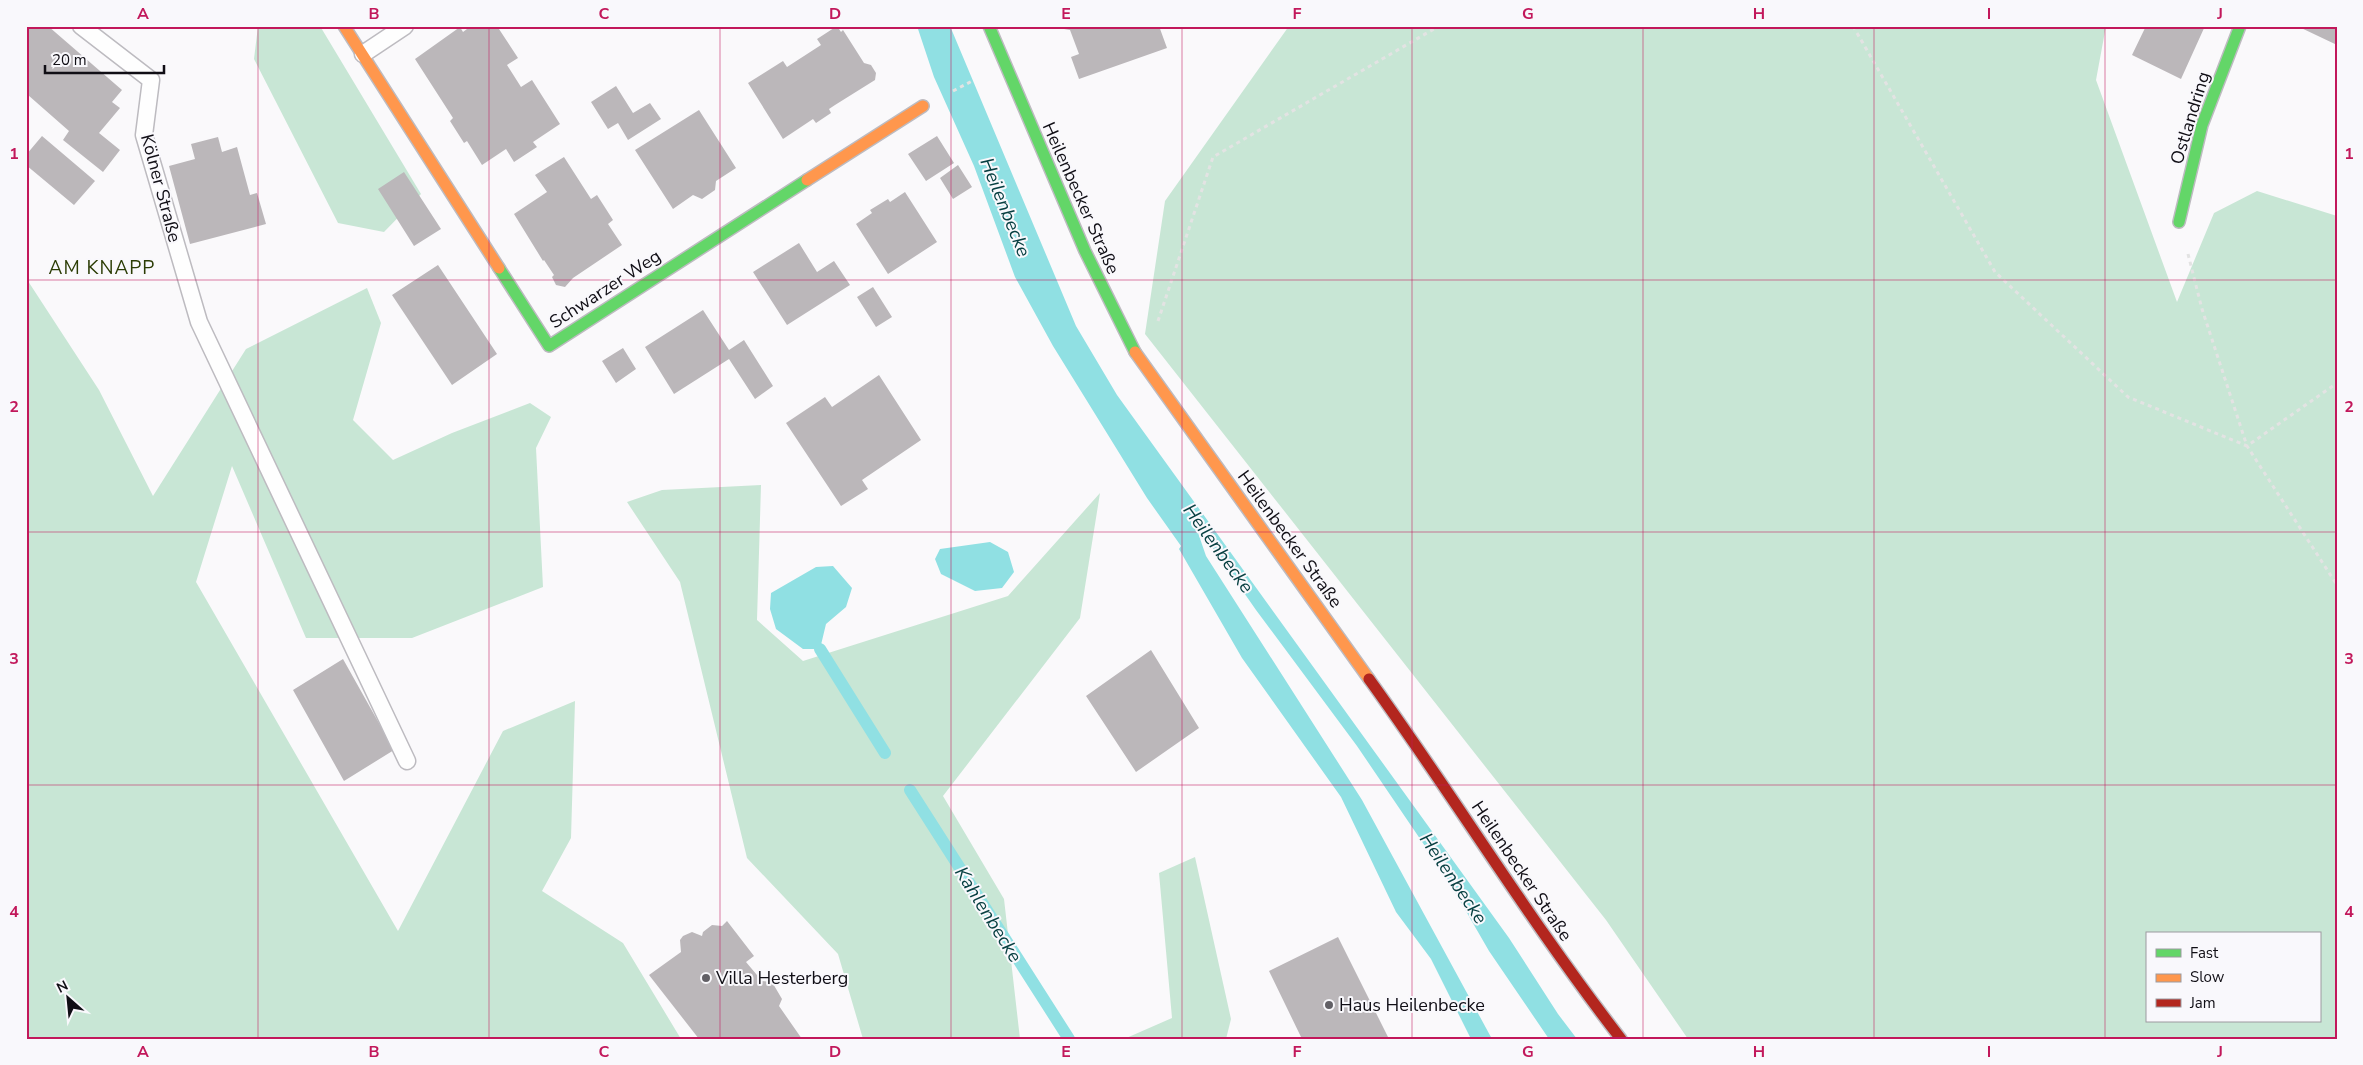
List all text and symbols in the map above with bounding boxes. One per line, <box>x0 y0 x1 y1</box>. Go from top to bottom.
text: A <box>137 3 149 25</box>
text: B <box>368 3 380 25</box>
text: C <box>599 3 610 25</box>
text: D <box>829 3 841 25</box>
text: E <box>1061 3 1071 25</box>
text: F <box>1293 3 1302 25</box>
text: G <box>1522 3 1534 25</box>
text: H <box>1753 3 1765 25</box>
text: I <box>1987 3 1991 25</box>
text: J <box>2216 3 2223 25</box>
scale bar <box>45 42 164 74</box>
text: 20 m <box>52 50 87 70</box>
street label: Ostlandring <box>2165 69 2215 167</box>
street label: Heilenbecker Straße <box>1037 118 1125 278</box>
street label: Kölner Straße <box>135 131 187 245</box>
text: 1 <box>9 143 19 165</box>
text: 1 <box>2344 143 2354 165</box>
water label: Heilenbecke <box>973 154 1037 261</box>
street label: Schwarzer Weg <box>545 244 665 334</box>
district label: AM KNAPP <box>49 255 155 281</box>
text: 2 <box>9 396 19 418</box>
text: 2 <box>2344 396 2354 418</box>
street label: Heilenbecker Straße <box>1232 466 1348 612</box>
water label: Heilenbecke <box>1177 499 1259 599</box>
text: 3 <box>9 648 19 670</box>
text: 3 <box>2344 648 2354 670</box>
street label: Heilenbecker Straße <box>1466 796 1578 946</box>
water label: Heilenbecke <box>1413 828 1493 929</box>
water label: Kahlenbecke <box>948 862 1028 967</box>
text: 4 <box>9 901 19 923</box>
text: 4 <box>2344 901 2354 923</box>
legend <box>2146 932 2320 1022</box>
text: Fast <box>2190 943 2219 963</box>
place label: Villa Hesterberg <box>715 966 848 990</box>
text: Slow <box>2190 967 2225 987</box>
north arrow <box>42 972 92 1022</box>
marker: Villa Hesterberg <box>700 972 712 984</box>
text: N <box>53 976 71 998</box>
place label: Haus Heilenbecke <box>1339 993 1485 1017</box>
text: Jam <box>2189 993 2216 1013</box>
marker: Haus Heilenbecke <box>1323 999 1335 1011</box>
text: A <box>137 1041 149 1063</box>
text: B <box>368 1041 380 1063</box>
text: C <box>599 1041 610 1063</box>
text: D <box>829 1041 841 1063</box>
text: E <box>1061 1041 1071 1063</box>
text: F <box>1293 1041 1302 1063</box>
text: G <box>1522 1041 1534 1063</box>
text: H <box>1753 1041 1765 1063</box>
text: I <box>1987 1041 1991 1063</box>
text: J <box>2216 1041 2223 1063</box>

